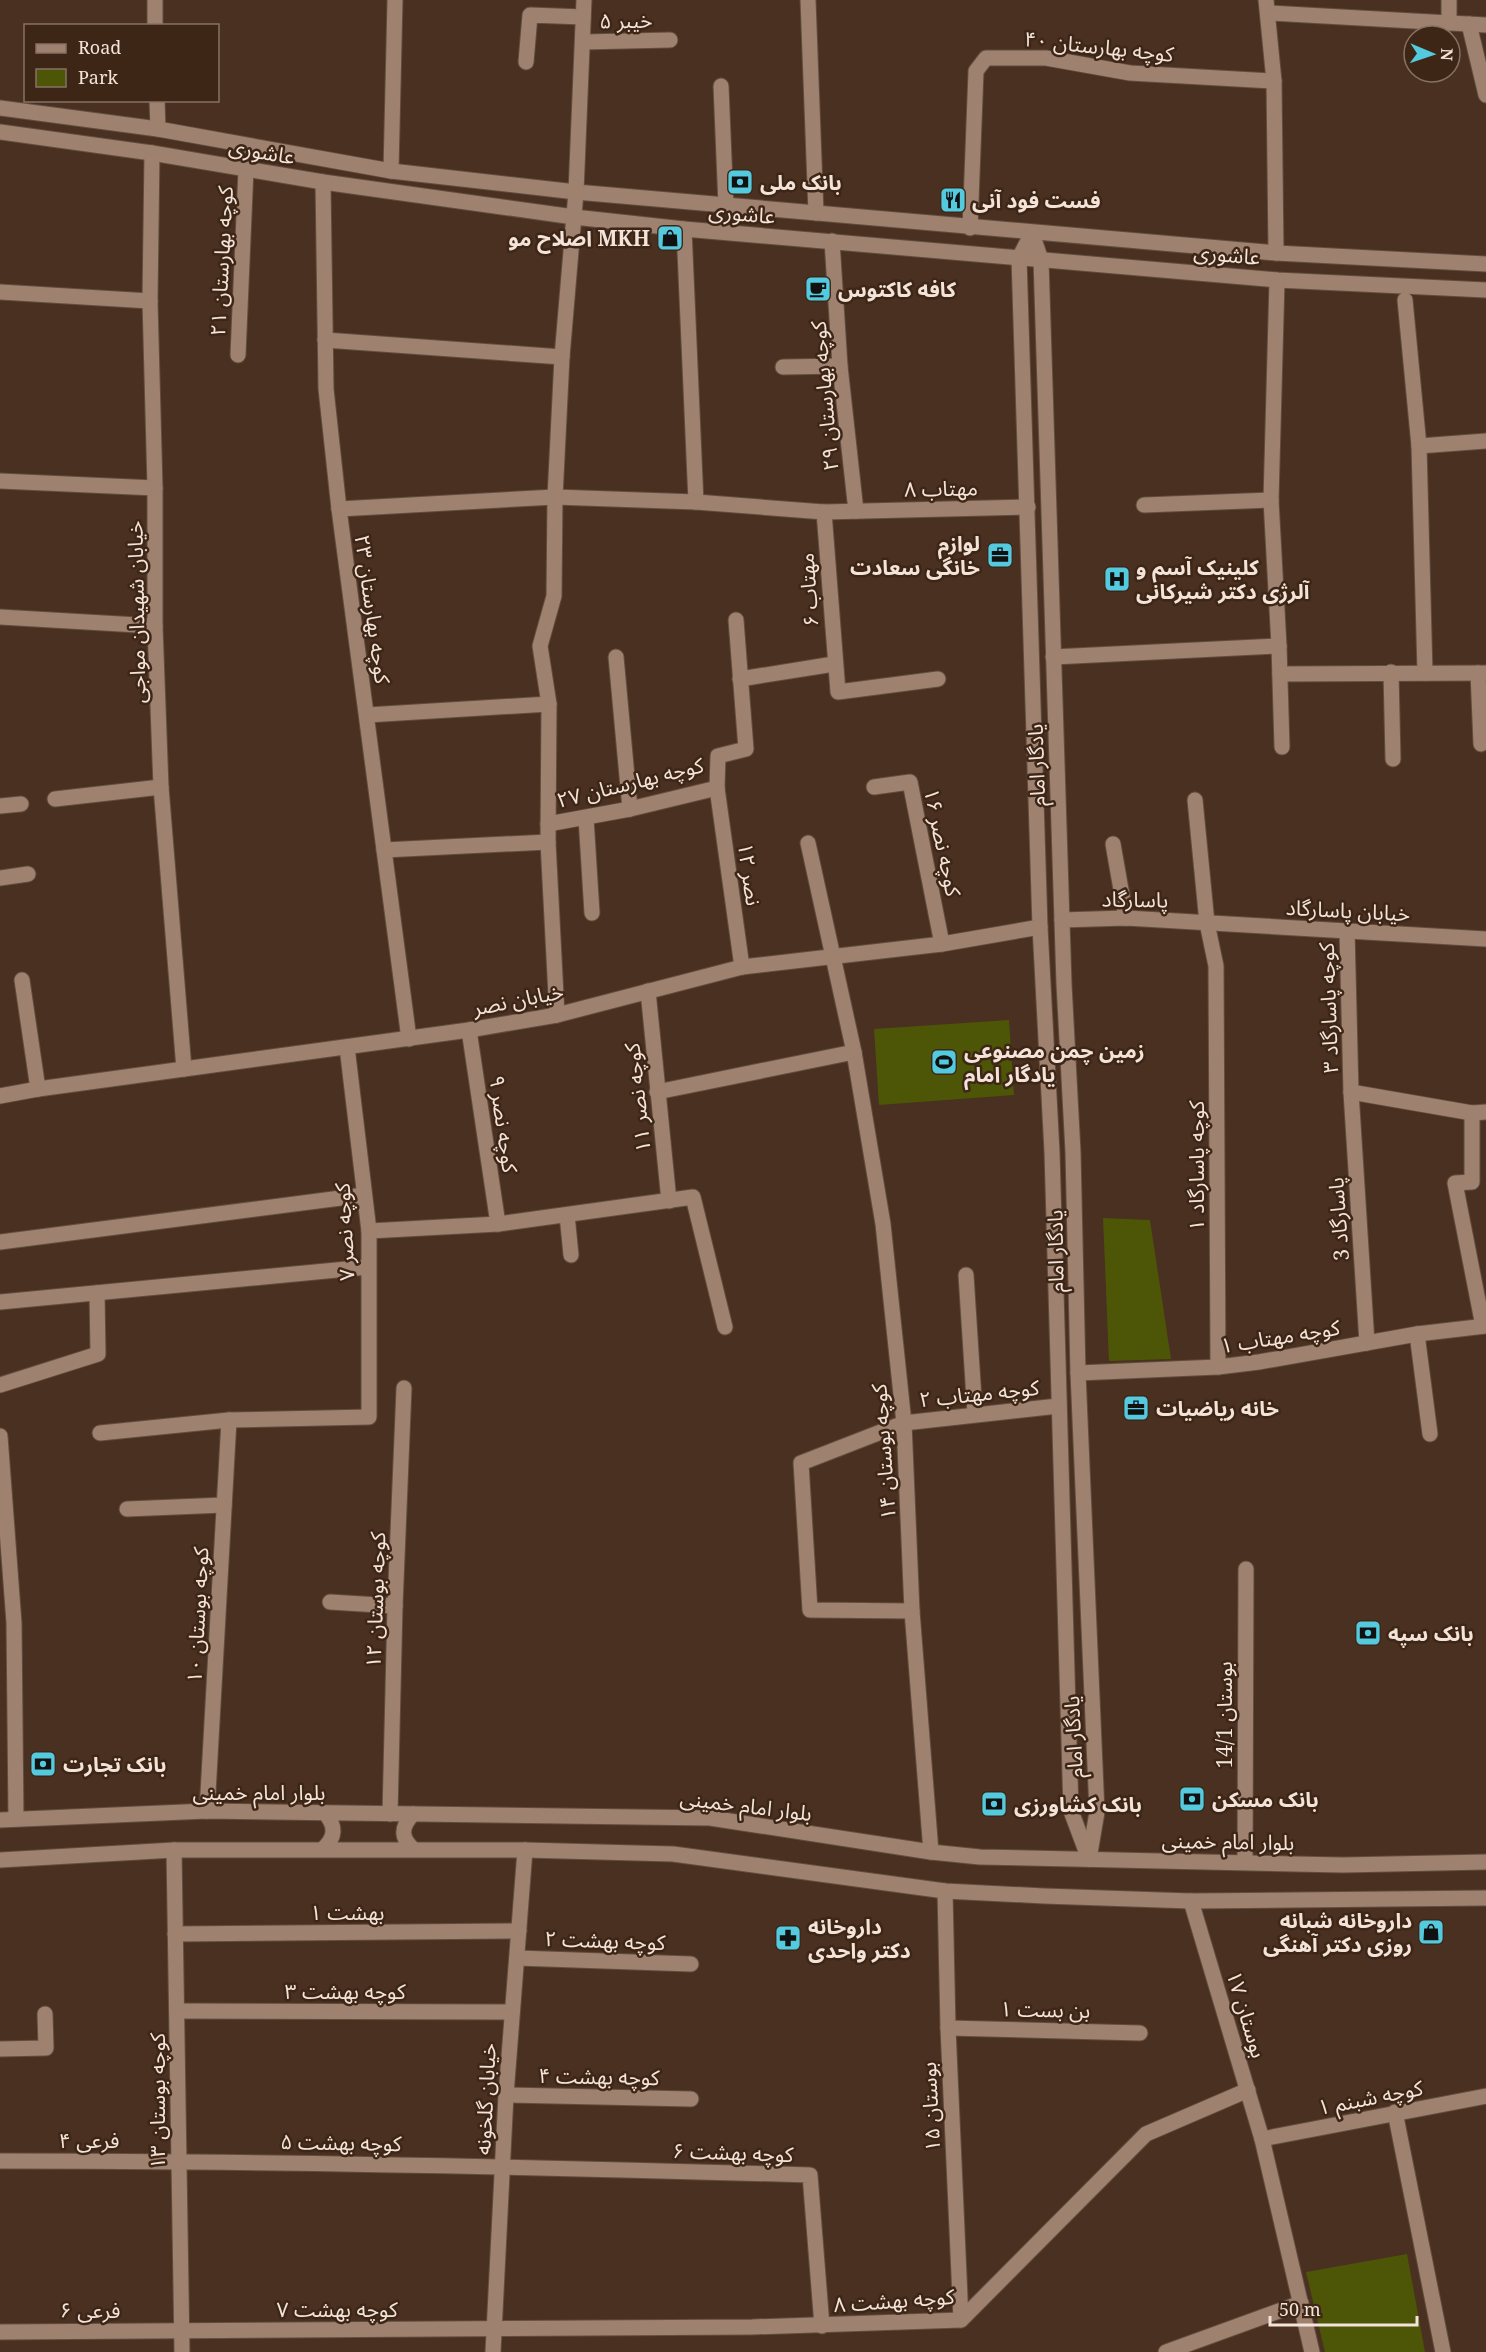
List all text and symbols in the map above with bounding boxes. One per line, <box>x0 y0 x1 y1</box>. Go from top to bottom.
street label: خیبر ۵ <box>599 6 653 34</box>
legend <box>24 24 219 102</box>
street label: کوچه بهارستان ۴۰ <box>1023 24 1176 68</box>
north arrow <box>1402 24 1462 84</box>
text: Road <box>78 35 121 59</box>
text: N <box>1436 48 1458 62</box>
text: Park <box>78 65 118 89</box>
street label: عاشوری <box>227 131 297 171</box>
bank icon: بانک ملی <box>725 167 755 197</box>
place label: بانک ملی <box>760 168 842 196</box>
street label: کوچه بهارستان ۲۱ <box>203 185 239 337</box>
restaurant icon: فست فود آنی <box>938 185 968 215</box>
place label: فست فود آنی <box>972 186 1101 214</box>
street label: عاشوری <box>708 196 776 230</box>
shop icon: اصلاح مو MKH <box>655 223 685 253</box>
place label: اصلاح مو MKH <box>508 224 650 254</box>
street label: عاشوری <box>1193 237 1261 271</box>
cafe icon: کافه کاکتوس <box>803 274 833 304</box>
place label: کافه کاکتوس <box>838 275 957 303</box>
street label: کوچه بهارستان ۲۹ <box>803 320 845 472</box>
street label: مهتاب ۸ <box>904 473 978 503</box>
street label: خیابان شهیدان مواجی <box>120 520 152 704</box>
place label: لوازم خانگی سعادت <box>850 529 980 581</box>
street label: کوچه بهارستان ۲۳ <box>349 533 397 686</box>
office icon: لوازم خانگی سعادت <box>985 540 1015 570</box>
street label: مهتاب ۶ <box>791 552 825 628</box>
place label: کلینیک آسم و آلرژی دکتر شیرکانی <box>1136 553 1311 605</box>
hospital icon: کلینیک آسم و آلرژی دکتر شیرکانی <box>1102 564 1132 594</box>
street label: یادگار امام <box>1021 723 1054 807</box>
street label: کوچه بهارستان ۲۷ <box>554 750 707 814</box>
street label: کوچه نصر ۱۶ <box>918 785 968 899</box>
street label: نصر ۱۲ <box>732 841 768 907</box>
street label: پاسارگاد <box>1101 884 1169 914</box>
street label: خیابان پاسارگاد <box>1285 893 1411 927</box>
street label: کوچه پاسارگاد ۳ <box>1312 942 1344 1074</box>
street label: خیابان نصر <box>469 976 566 1022</box>
place label: زمین چمن مصنوعی یادگار امام <box>964 1036 1144 1091</box>
street label: کوچه نصر ۱۱ <box>617 1041 657 1154</box>
sports icon: زمین چمن مصنوعی یادگار امام <box>929 1047 959 1077</box>
street label: کوچه نصر ۹ <box>483 1074 525 1175</box>
street label: کوچه پاسارگاد ۱ <box>1182 1100 1210 1231</box>
street label: پاسارگاد 3 <box>1321 1176 1355 1262</box>
street label: کوچه نصر ۷ <box>327 1182 361 1282</box>
street label: یادگار امام <box>1040 1209 1073 1293</box>
street label: کوچه مهتاب ۱ <box>1218 1313 1342 1359</box>
street label: کوچه مهتاب ۲ <box>918 1373 1041 1413</box>
street label: کوچه بوستان ۱۴ <box>864 1383 902 1521</box>
office icon: خانه ریاضیات <box>1121 1393 1151 1423</box>
place label: خانه ریاضیات <box>1156 1394 1279 1422</box>
street label: کوچه بوستان ۱۲ <box>359 1531 391 1669</box>
street label: کوچه بوستان ۱۰ <box>179 1546 215 1684</box>
bank icon: بانک سپه <box>1353 1618 1383 1648</box>
place label: بانک سپه <box>1388 1619 1474 1648</box>
street label: بوستان 14/1 <box>1210 1661 1238 1769</box>
street label: یادگار امام <box>1057 1695 1092 1779</box>
bank icon: بانک تجارت <box>28 1749 58 1779</box>
place label: بانک تجارت <box>63 1750 167 1778</box>
street label: بلوار امام خمینی <box>193 1778 325 1809</box>
street label: بلوار امام خمینی <box>678 1783 814 1830</box>
bank icon: بانک مسکن <box>1177 1784 1207 1814</box>
place label: بانک مسکن <box>1212 1785 1319 1813</box>
bank icon: بانک کشاورزی <box>979 1789 1009 1819</box>
place label: بانک کشاورزی <box>1014 1790 1142 1818</box>
street label: بلوار امام خمینی <box>1161 1826 1295 1859</box>
street label: بهشت ۱ <box>310 1898 384 1926</box>
place label: داروخانه شبانه روزی دکتر آهنگی <box>1263 1906 1412 1958</box>
place label: داروخانه دکتر واحدی <box>808 1912 911 1964</box>
shop icon: داروخانه شبانه روزی دکتر آهنگی <box>1416 1917 1446 1947</box>
pharmacy icon: داروخانه دکتر واحدی <box>773 1923 803 1953</box>
street label: کوچه بهشت ۲ <box>544 1924 666 1956</box>
street label: بوستان ۱۷ <box>1220 1967 1274 2061</box>
street label: کوچه بهشت ۳ <box>284 1977 406 2005</box>
street label: بن بست ۱ <box>1000 1994 1090 2024</box>
street label: کوچه بوستان ۱۳ <box>143 2032 171 2169</box>
street label: خیابان گلخونه <box>468 2042 502 2156</box>
street label: کوچه بهشت ۴ <box>538 2061 660 2091</box>
street label: بوستان ۱۵ <box>914 2061 946 2153</box>
street label: کوچه شبنم ۱ <box>1315 2073 1426 2123</box>
street label: فرعی ۴ <box>59 2126 119 2154</box>
street label: کوچه بهشت ۵ <box>280 2127 402 2157</box>
street label: کوچه بهشت ۶ <box>672 2136 794 2168</box>
street label: کوچه بهشت ۸ <box>833 2282 956 2318</box>
scale bar <box>1270 2289 1417 2327</box>
street label: کوچه بهشت ۷ <box>276 2295 398 2323</box>
street label: فرعی ۶ <box>60 2296 120 2324</box>
text: 50 m <box>1279 2297 1321 2321</box>

